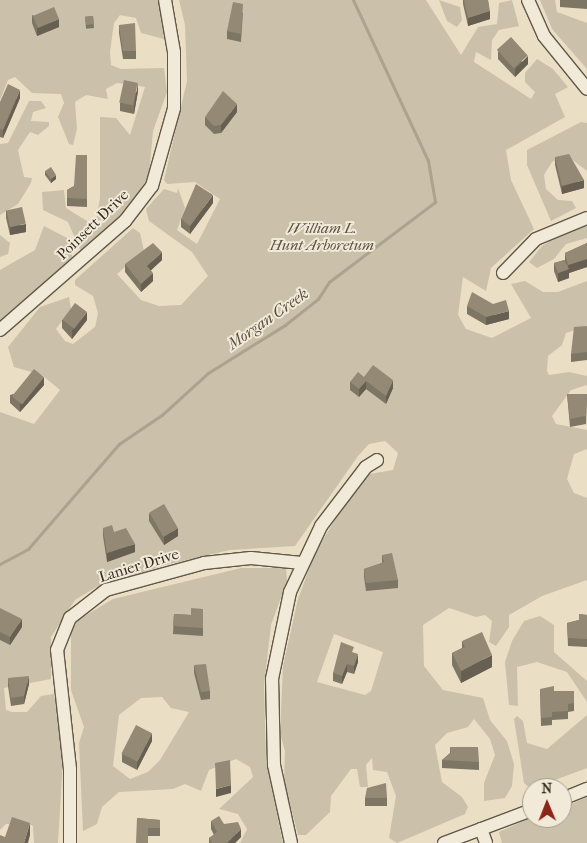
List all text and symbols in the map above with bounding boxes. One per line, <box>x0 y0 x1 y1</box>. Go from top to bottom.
street label: Poinsett Drive <box>53 186 133 264</box>
park label: William L. Hunt Arboretum <box>270 219 374 254</box>
water label: Morgan Creek <box>224 284 312 354</box>
street label: Lanier Drive <box>97 545 181 587</box>
north arrow <box>522 778 572 828</box>
text: N <box>541 780 552 797</box>

